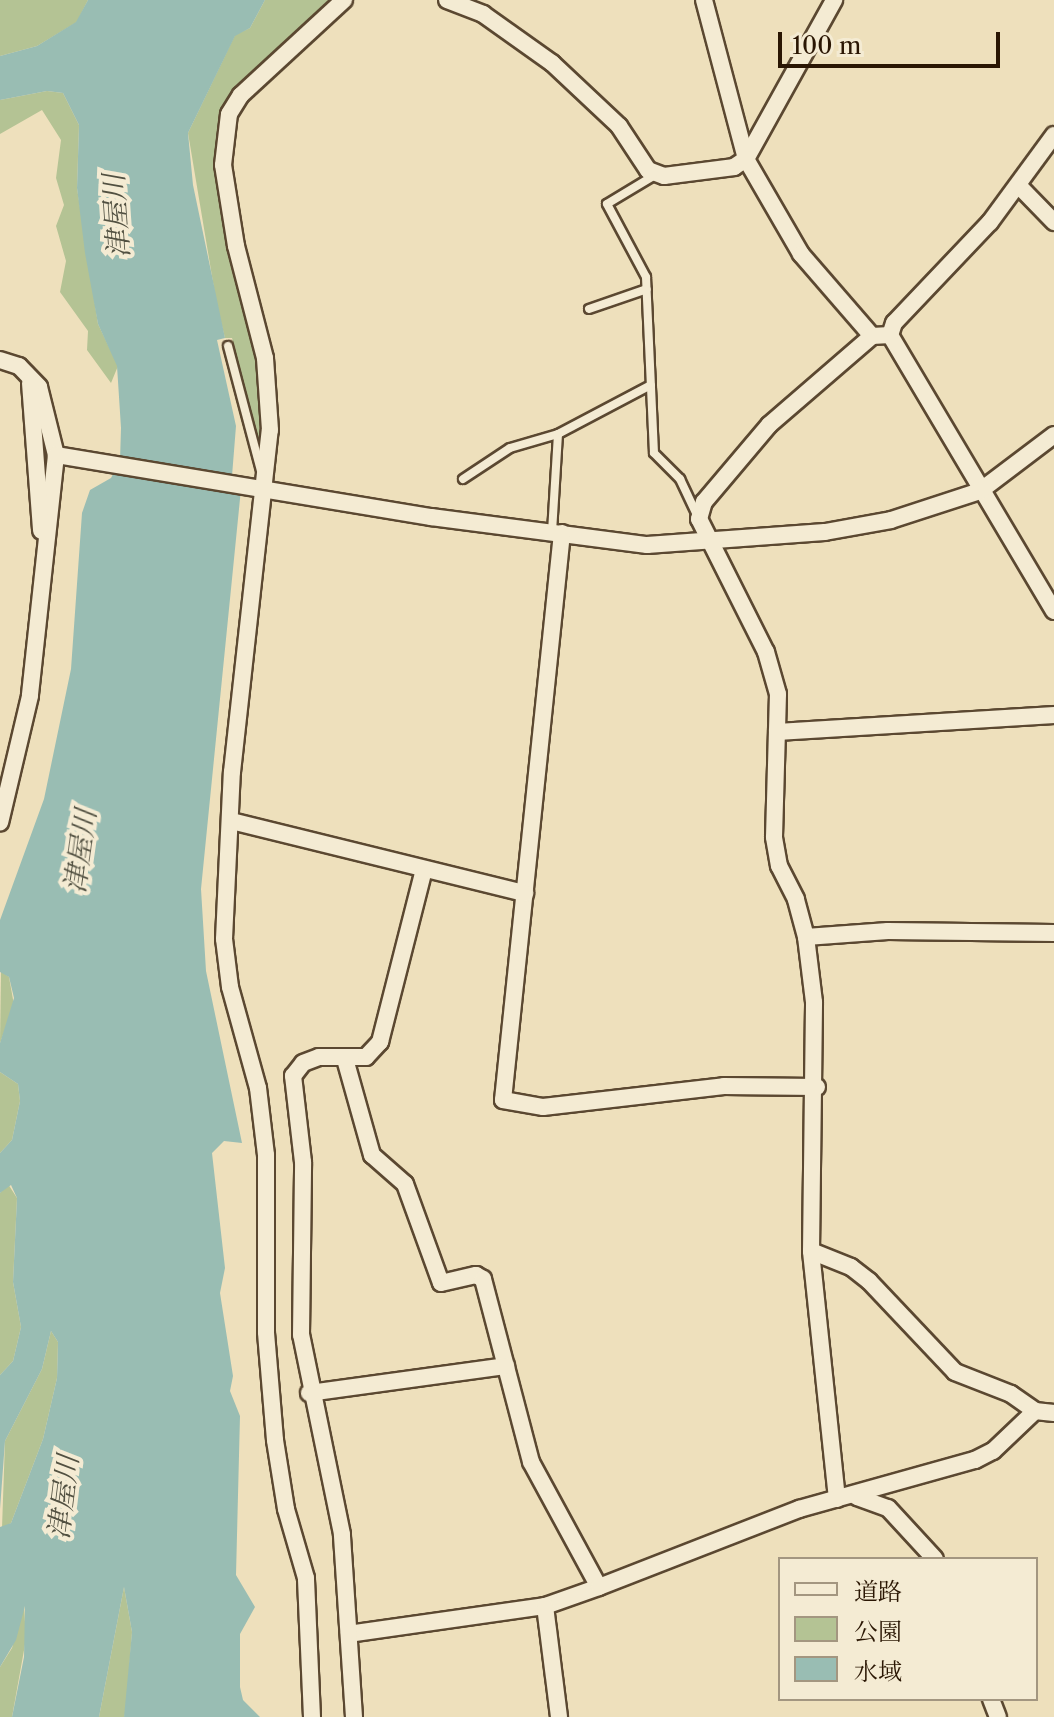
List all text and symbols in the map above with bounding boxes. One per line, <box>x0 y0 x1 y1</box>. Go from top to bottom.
scale bar <box>782 16 1004 66</box>
text: 100 m <box>792 31 861 60</box>
water label: 津屋川 <box>96 173 136 259</box>
water label: 津屋川 <box>58 807 102 895</box>
water label: 津屋川 <box>41 1453 85 1541</box>
legend <box>778 1557 1038 1701</box>
text: 道路 <box>854 1577 902 1606</box>
text: 公園 <box>854 1617 902 1646</box>
text: 水域 <box>854 1657 902 1686</box>

